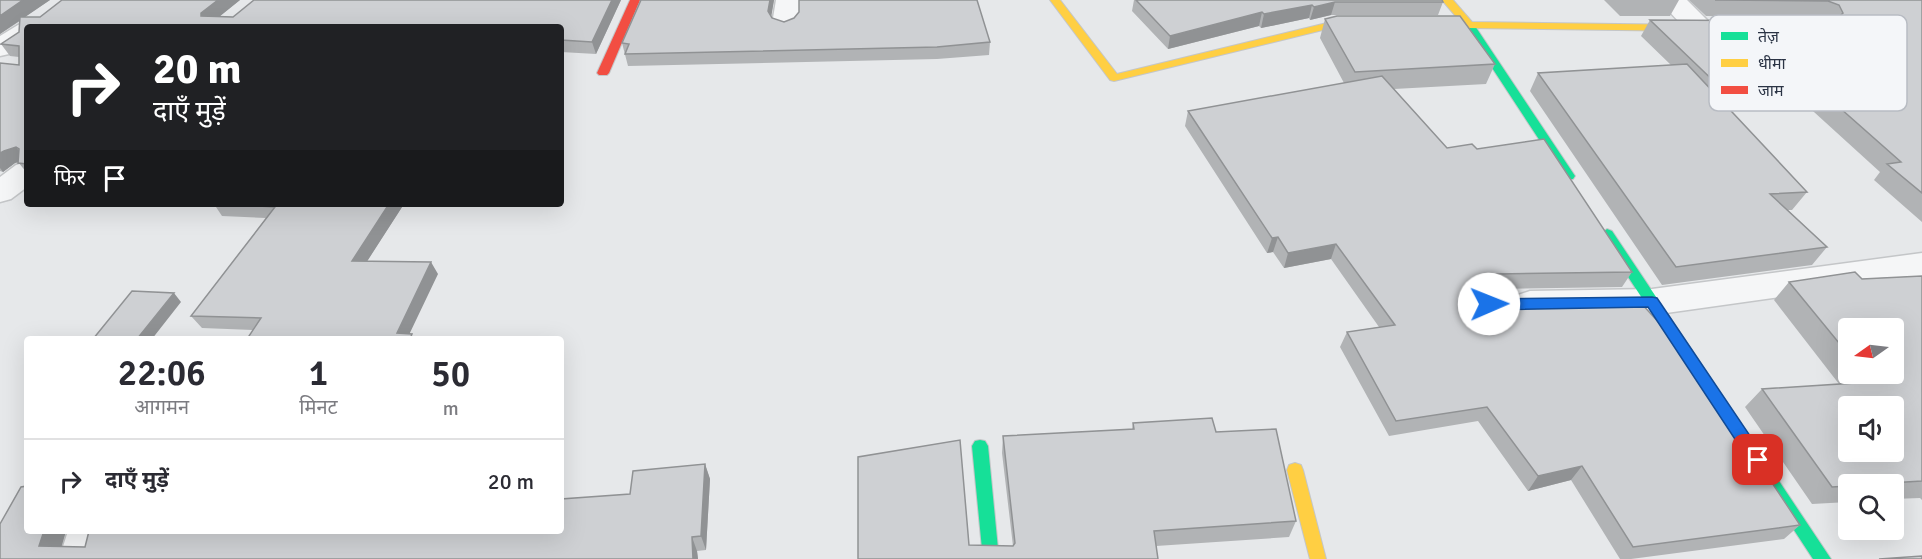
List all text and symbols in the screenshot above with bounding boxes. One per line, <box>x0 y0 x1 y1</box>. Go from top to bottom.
legend <box>1709 15 1907 111</box>
text: तेज़ <box>1758 27 1780 47</box>
text: 20 m <box>153 44 242 95</box>
icon: right <box>54 48 132 126</box>
text: धीमा <box>1758 54 1787 74</box>
text: जाम <box>1758 81 1784 101</box>
text: दाएँ मुड़ें <box>153 95 226 128</box>
icon: arrive <box>98 162 131 195</box>
text: फिर <box>54 164 86 191</box>
position arrow <box>1457 272 1521 336</box>
north arrow <box>1838 318 1904 384</box>
map controls <box>1838 318 1904 540</box>
text: 22:06 <box>118 351 206 396</box>
text: 1 <box>309 351 328 396</box>
text: 50 <box>431 352 470 397</box>
text: आगमन <box>134 395 189 420</box>
text: मिनट <box>299 395 338 420</box>
text: m <box>443 396 459 421</box>
button: sound <box>1838 396 1904 462</box>
pin <box>1732 434 1783 485</box>
icon: arrive <box>1741 443 1774 476</box>
icon: right <box>54 465 87 498</box>
text: दाएँ मुड़ें <box>105 466 169 493</box>
text: 20 m <box>488 468 534 495</box>
button: search <box>1838 474 1904 540</box>

